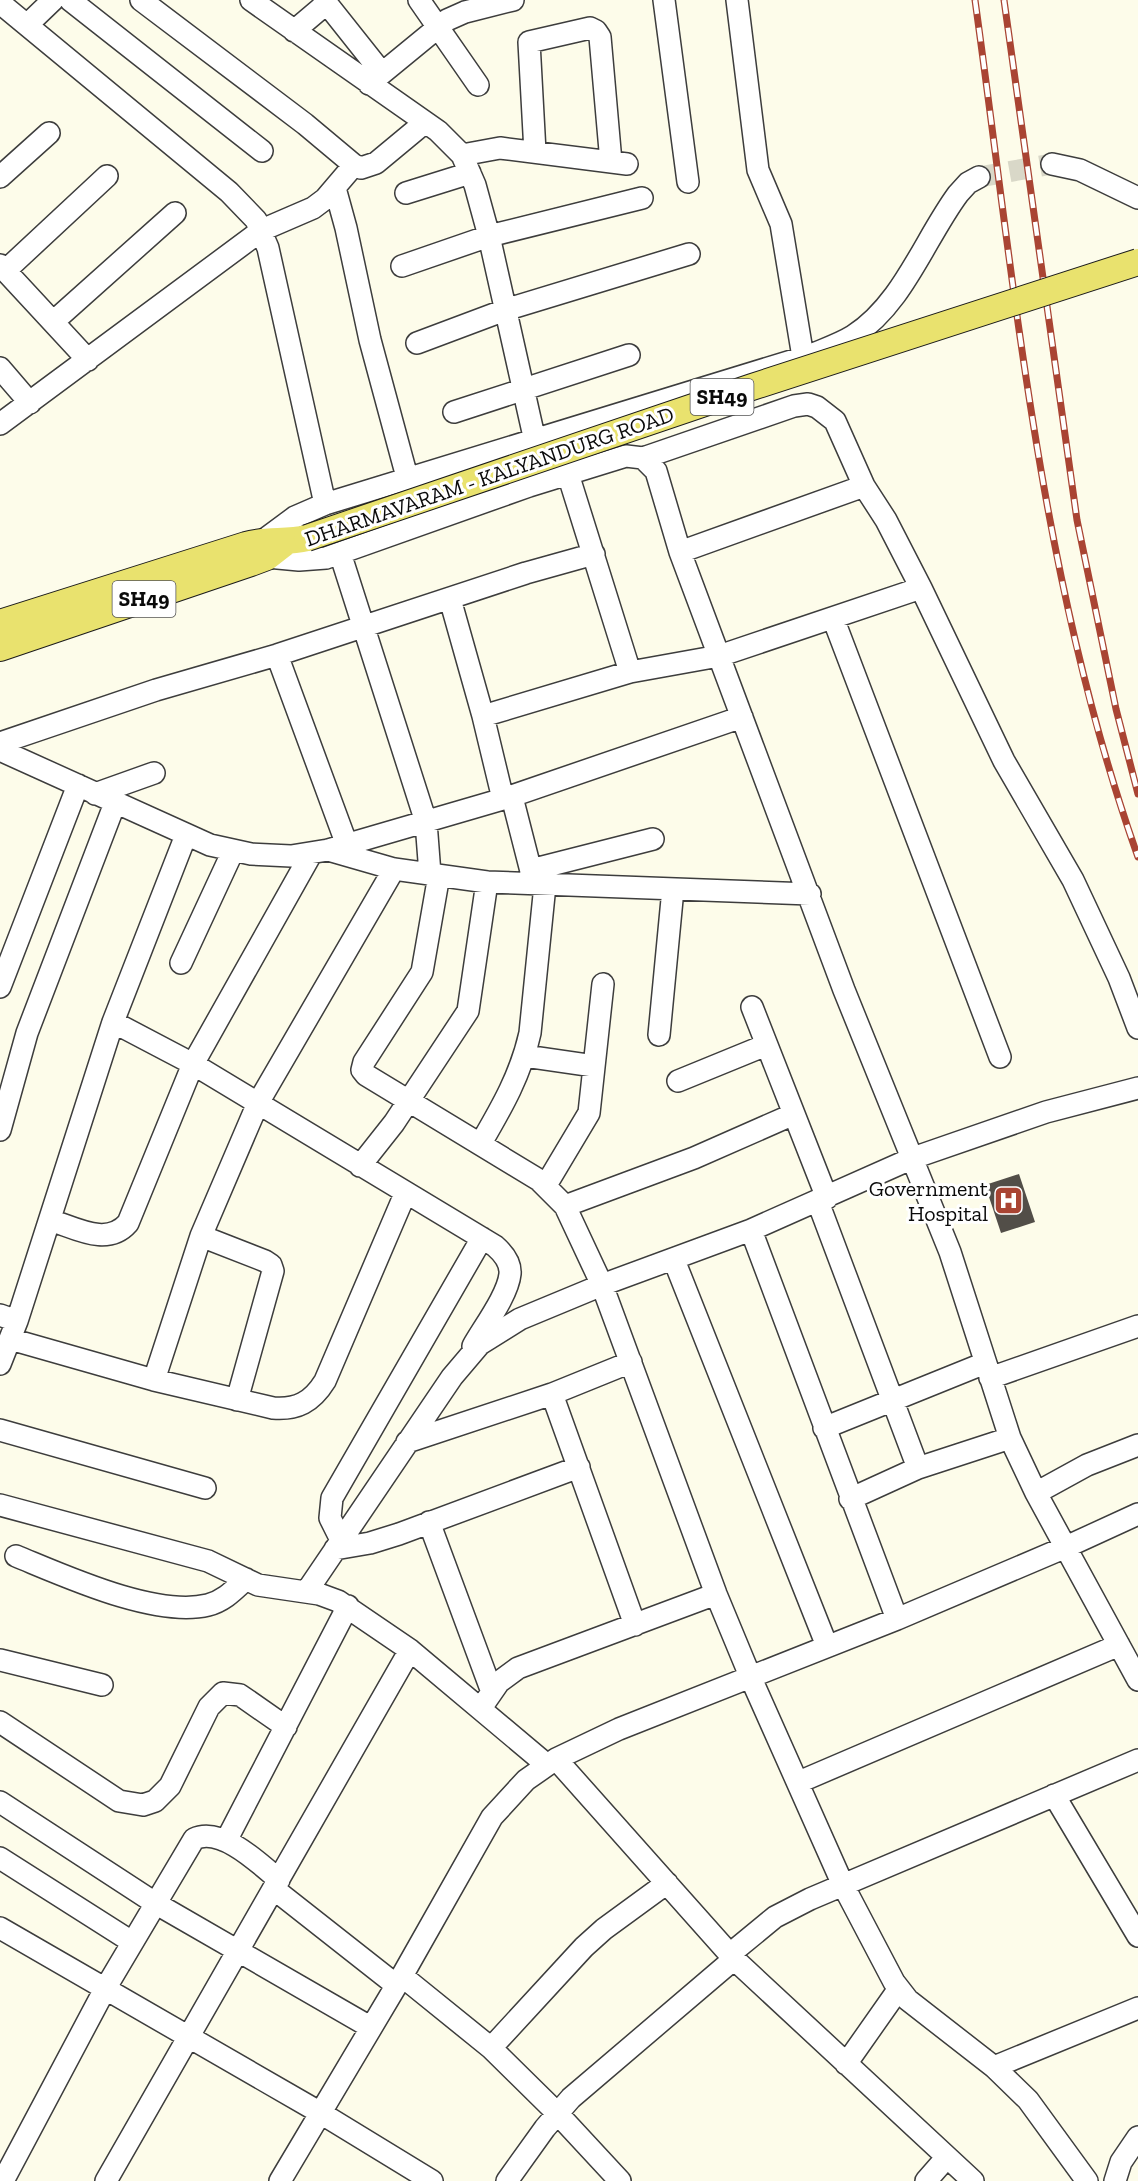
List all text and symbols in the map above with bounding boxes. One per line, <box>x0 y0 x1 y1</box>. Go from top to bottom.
road number: SH49 <box>690 379 754 415</box>
street label: DHARMAVARAM - KALYANDURG ROAD <box>301 400 677 552</box>
road number: SH49 <box>112 581 176 617</box>
place label: Government Hospital <box>869 1175 989 1227</box>
hospital icon: Government Hospital <box>993 1185 1025 1217</box>

